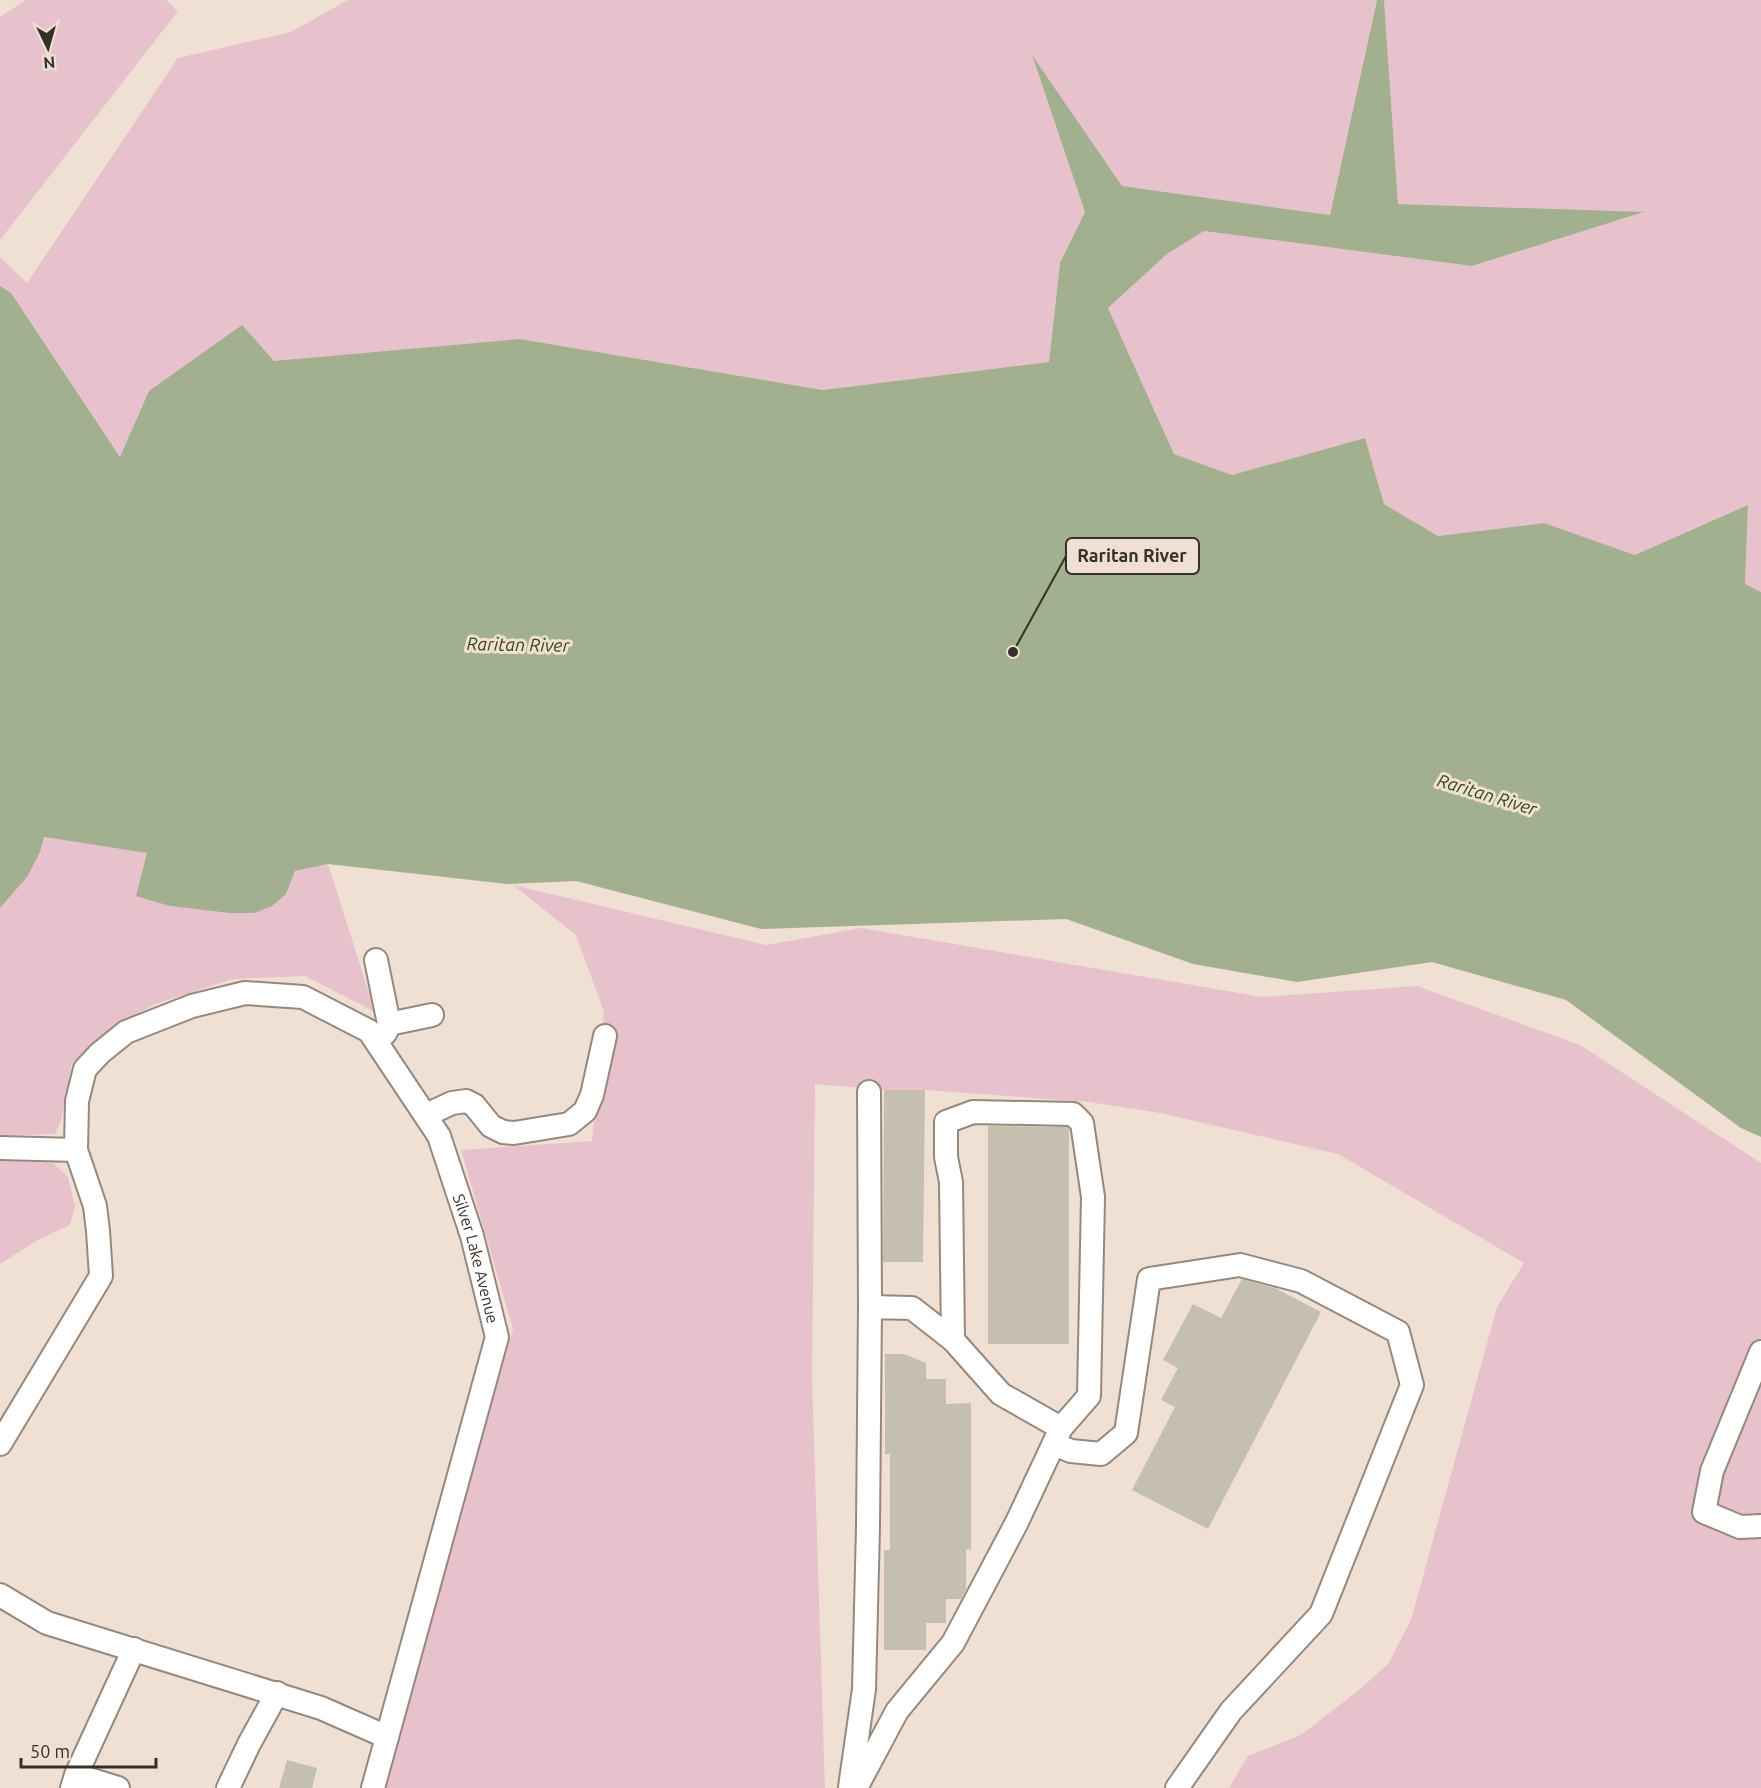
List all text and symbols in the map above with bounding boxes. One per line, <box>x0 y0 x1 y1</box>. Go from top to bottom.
north arrow <box>18 18 78 78</box>
text: N <box>43 53 56 72</box>
callout: Raritan River <box>1066 538 1199 574</box>
text: Raritan River <box>1077 545 1187 565</box>
water label: Raritan River <box>466 633 571 655</box>
water label: Raritan River <box>1435 769 1540 819</box>
street label: Silver Lake Avenue <box>450 1191 502 1325</box>
scale bar <box>21 1731 156 1769</box>
text: 50 m <box>30 1741 70 1761</box>

